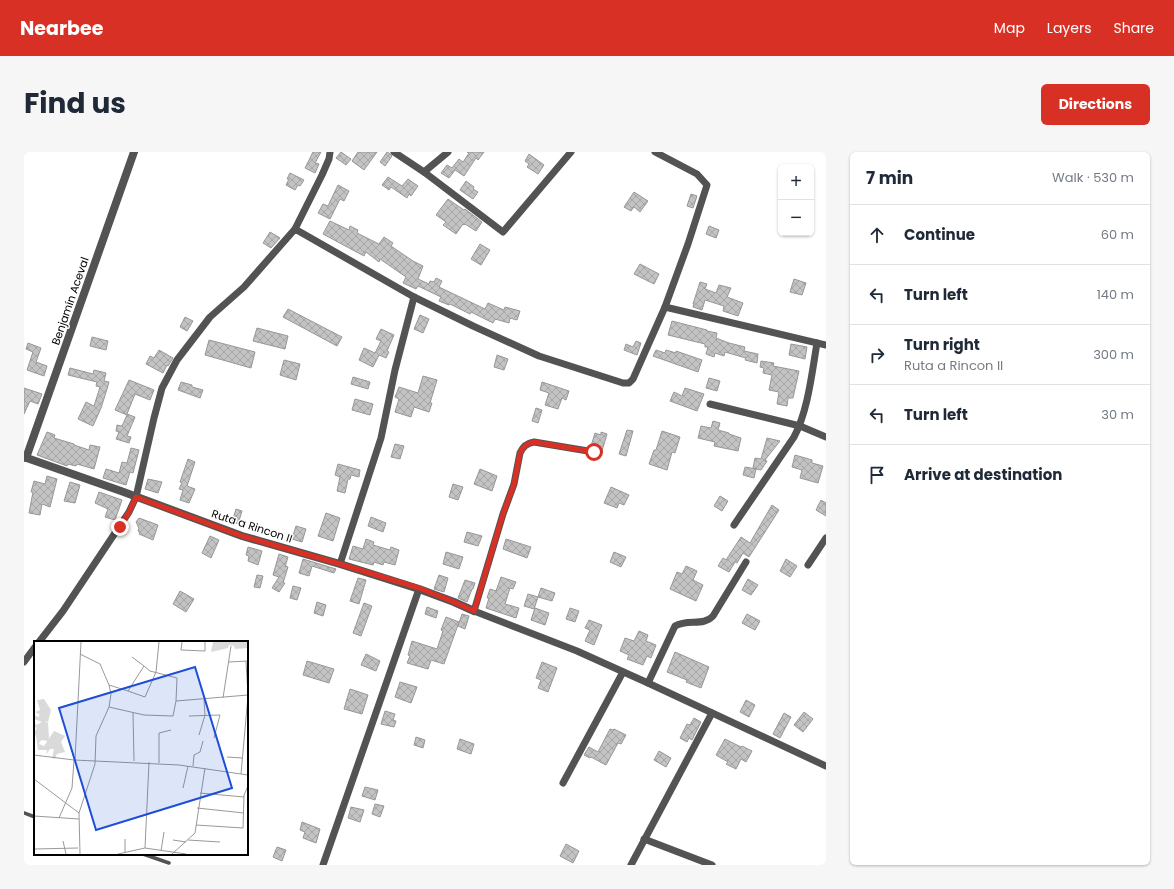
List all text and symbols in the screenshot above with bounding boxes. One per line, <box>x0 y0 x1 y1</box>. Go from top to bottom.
text: Nearbee <box>20 15 103 42</box>
text: Map <box>994 18 1025 38</box>
text: Layers <box>1047 18 1091 38</box>
text: Share <box>1113 18 1154 38</box>
text: Find us <box>24 84 126 123</box>
button: Directions <box>1041 84 1150 125</box>
map controls <box>778 164 814 236</box>
button: + <box>778 164 814 200</box>
text: 7 min <box>866 166 913 190</box>
text: Walk · 530 m <box>1052 168 1134 187</box>
button: − <box>778 200 814 236</box>
icon: ahead <box>866 224 888 246</box>
text: Continue <box>904 224 975 245</box>
text: 60 m <box>1101 225 1134 244</box>
street label: Benjamín Aceval <box>47 255 93 347</box>
icon: left <box>866 284 888 306</box>
text: Turn left <box>904 284 968 305</box>
text: 140 m <box>1097 285 1134 304</box>
text: Turn right <box>904 334 980 355</box>
icon: right <box>866 344 888 366</box>
text: 300 m <box>1093 345 1134 364</box>
text: Ruta a Rincon II <box>904 356 1003 375</box>
icon: left <box>866 404 888 426</box>
text: Turn left <box>904 404 968 425</box>
text: 30 m <box>1101 405 1134 424</box>
route start <box>585 443 603 461</box>
icon: arrive <box>866 464 888 486</box>
text: Arrive at destination <box>904 464 1062 485</box>
street label: Ruta a Rincon II <box>210 505 294 547</box>
route end <box>111 518 129 536</box>
inset map <box>34 641 248 855</box>

